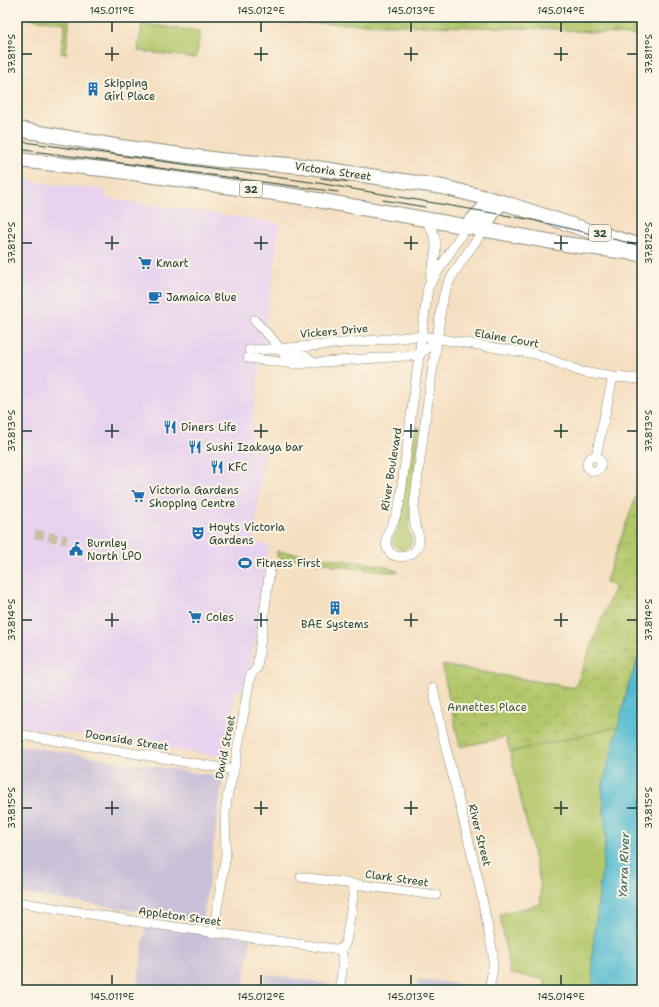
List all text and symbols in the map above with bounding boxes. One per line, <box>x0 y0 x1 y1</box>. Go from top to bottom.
text: 145.011°E <box>90 4 134 17</box>
text: 145.012°E <box>237 4 285 17</box>
text: 145.013°E <box>387 4 435 17</box>
text: 145.014°E <box>537 4 585 17</box>
text: 37.811°S <box>5 34 18 74</box>
text: 37.811°S <box>642 34 655 74</box>
place label: Skipping Girl Place <box>104 76 155 104</box>
building icon: Skipping Girl Place <box>85 81 101 97</box>
street label: Victoria Street <box>294 159 372 184</box>
road number: 32 <box>240 181 262 197</box>
text: 37.812°S <box>5 221 18 264</box>
text: 37.812°S <box>642 221 655 264</box>
road number: 32 <box>589 225 611 241</box>
supermarket icon: Kmart <box>137 255 153 271</box>
place label: Kmart <box>156 256 189 271</box>
cafe icon: Jamaica Blue <box>147 289 163 305</box>
place label: Jamaica Blue <box>166 290 237 305</box>
street label: Vickers Drive <box>299 321 369 342</box>
street label: Elaine Court <box>473 325 541 352</box>
text: 37.813°S <box>5 409 18 452</box>
text: 37.813°S <box>642 409 655 452</box>
restaurant icon: Diners Life <box>162 419 178 435</box>
place label: Diners Life <box>181 420 236 435</box>
street label: River Boulevard <box>378 426 405 512</box>
restaurant icon: Sushi Izakaya bar <box>187 439 203 455</box>
place label: Sushi Izakaya bar <box>206 440 304 455</box>
restaurant icon: KFC <box>209 459 225 475</box>
place label: KFC <box>228 460 248 475</box>
place label: Victoria Gardens Shopping Centre <box>149 483 239 511</box>
supermarket icon: Victoria Gardens Shopping Centre <box>130 488 146 504</box>
place label: Hoyts Victoria Gardens <box>209 520 285 548</box>
theatre icon: Hoyts Victoria Gardens <box>190 525 206 541</box>
place label: Burnley North LPO <box>87 536 142 564</box>
public building icon: Burnley North LPO <box>68 541 84 557</box>
sports icon: Fitness First <box>237 555 253 571</box>
place label: Fitness First <box>256 556 321 571</box>
text: 37.814°S <box>5 598 18 641</box>
text: 37.814°S <box>642 598 655 641</box>
building icon: BAE Systems <box>327 600 343 616</box>
supermarket icon: Coles <box>187 609 203 625</box>
place label: Coles <box>206 610 234 625</box>
place label: BAE Systems <box>301 617 369 632</box>
park label: Annettes Place <box>447 700 527 715</box>
street label: David Street <box>212 713 239 781</box>
street label: Doonside Street <box>84 726 170 755</box>
text: 37.815°S <box>5 787 18 829</box>
text: 37.815°S <box>642 787 655 829</box>
street label: River Street <box>465 802 495 868</box>
water label: Yarra River <box>615 832 633 898</box>
street label: Clark Street <box>364 867 430 890</box>
street label: Appleton Street <box>137 903 223 930</box>
text: 145.011°E <box>90 990 134 1003</box>
text: 145.012°E <box>237 990 285 1003</box>
text: 145.013°E <box>387 990 435 1003</box>
text: 145.014°E <box>537 990 585 1003</box>

